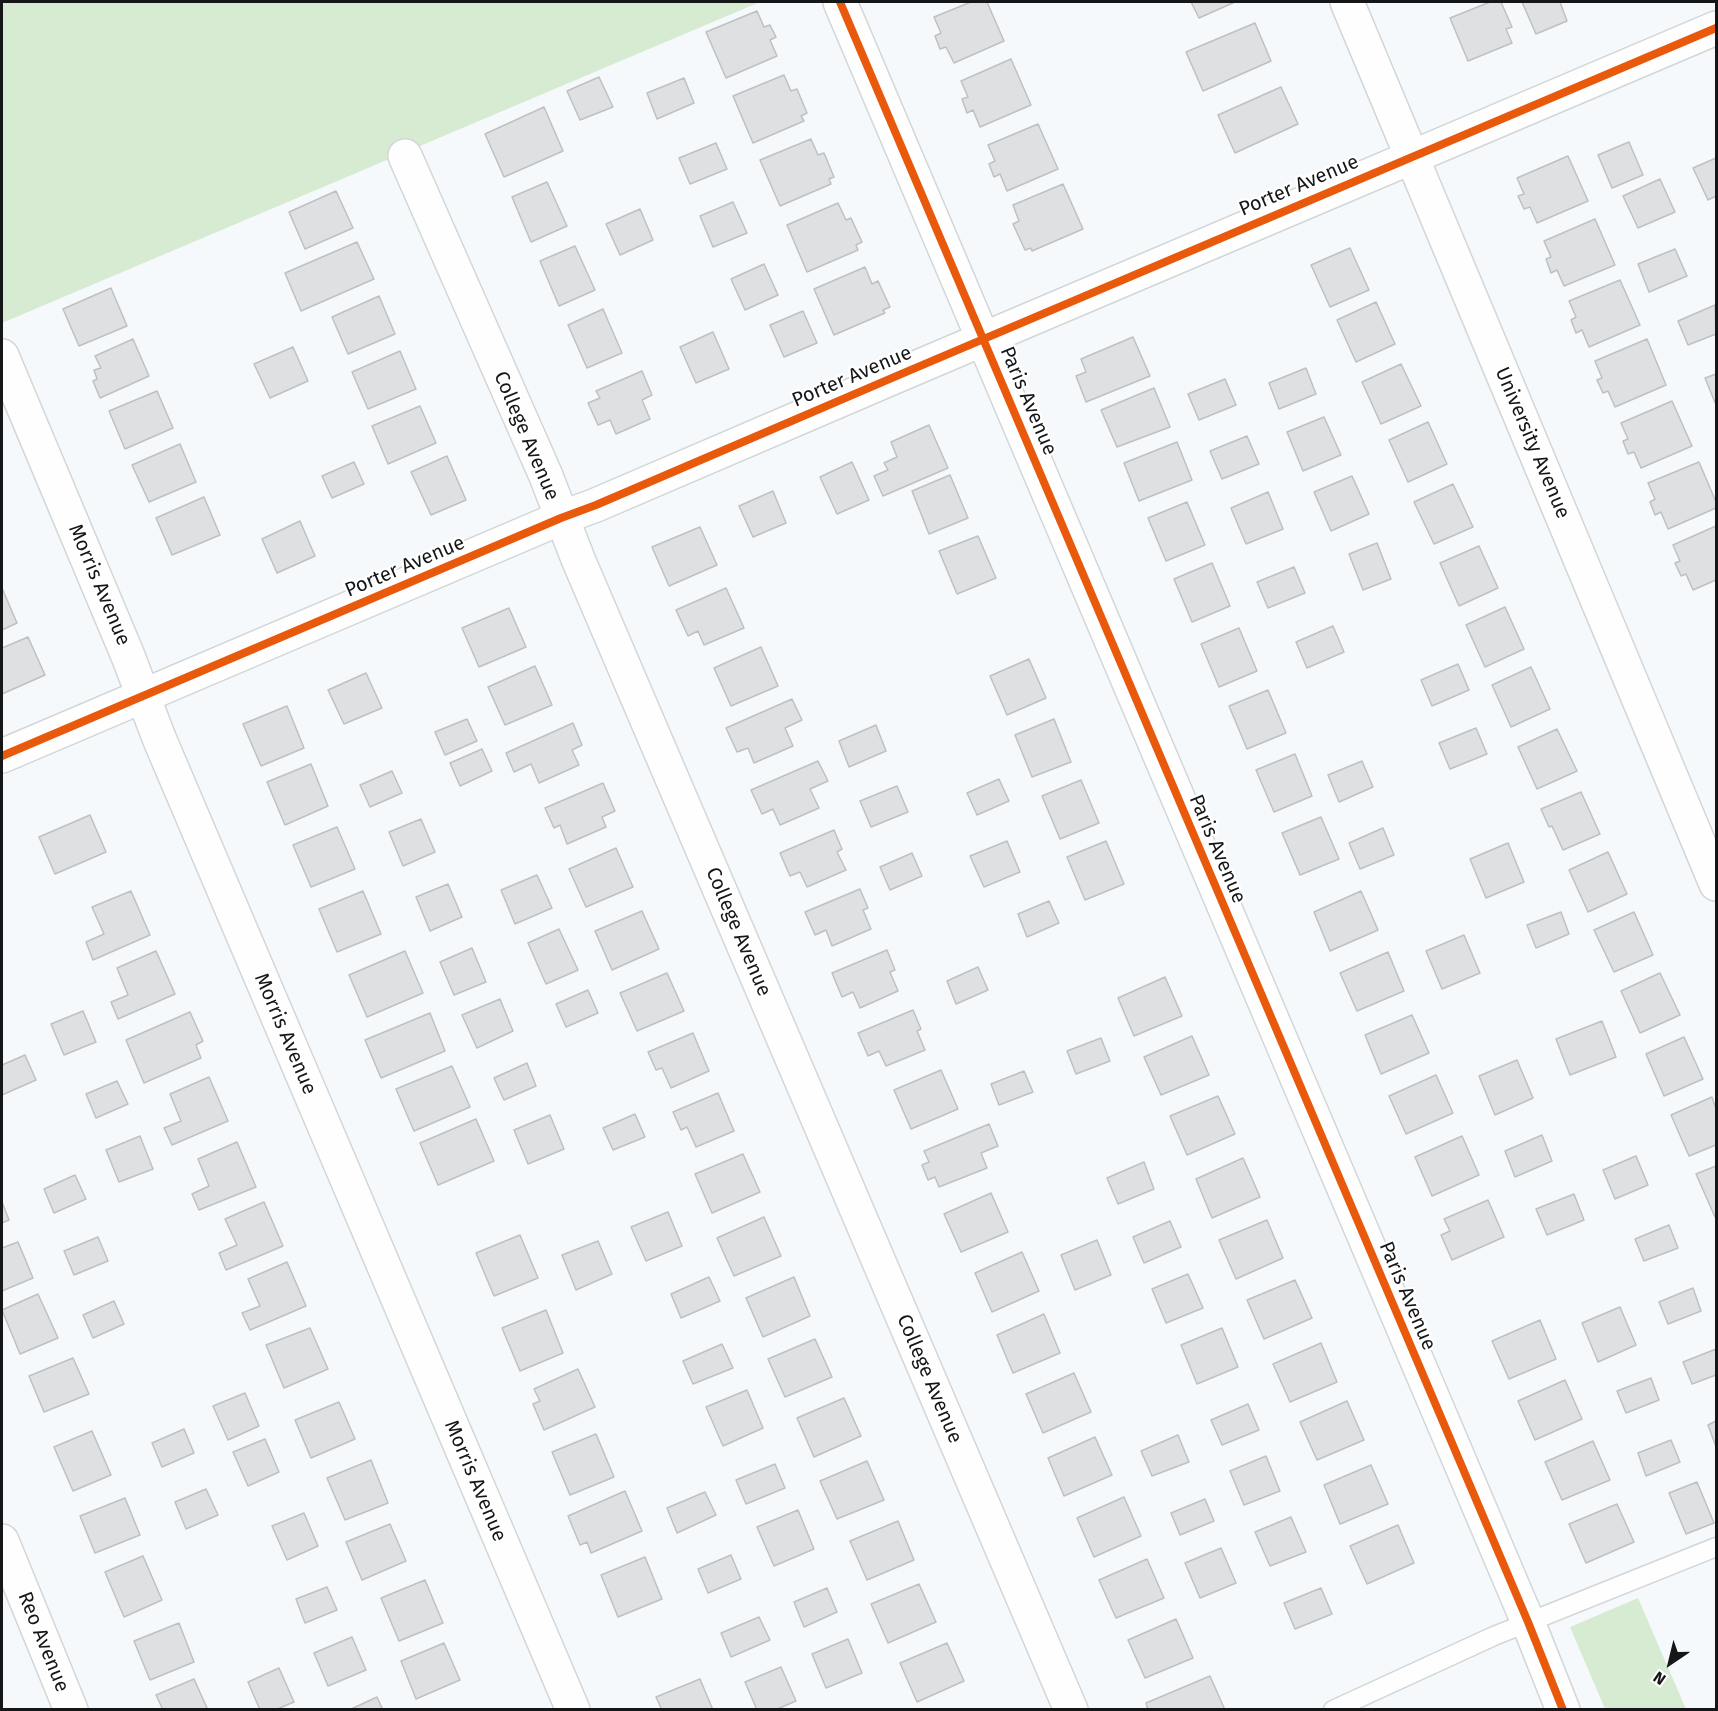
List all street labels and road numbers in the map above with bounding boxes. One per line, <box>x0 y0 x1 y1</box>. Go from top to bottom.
street label: Porter Avenue <box>1236 150 1362 222</box>
street label: Porter Avenue <box>789 341 915 413</box>
street label: Paris Avenue <box>994 343 1062 459</box>
street label: University Avenue <box>1489 364 1575 522</box>
street label: College Avenue <box>488 368 564 504</box>
street label: Morris Avenue <box>63 521 135 649</box>
street label: Porter Avenue <box>342 531 468 603</box>
street label: Paris Avenue <box>1183 791 1251 907</box>
street label: College Avenue <box>700 864 776 1000</box>
street label: Morris Avenue <box>249 970 321 1098</box>
street label: Paris Avenue <box>1373 1238 1441 1354</box>
street label: College Avenue <box>891 1311 967 1447</box>
street label: Morris Avenue <box>439 1417 511 1545</box>
street label: Reo Avenue <box>12 1588 74 1696</box>

